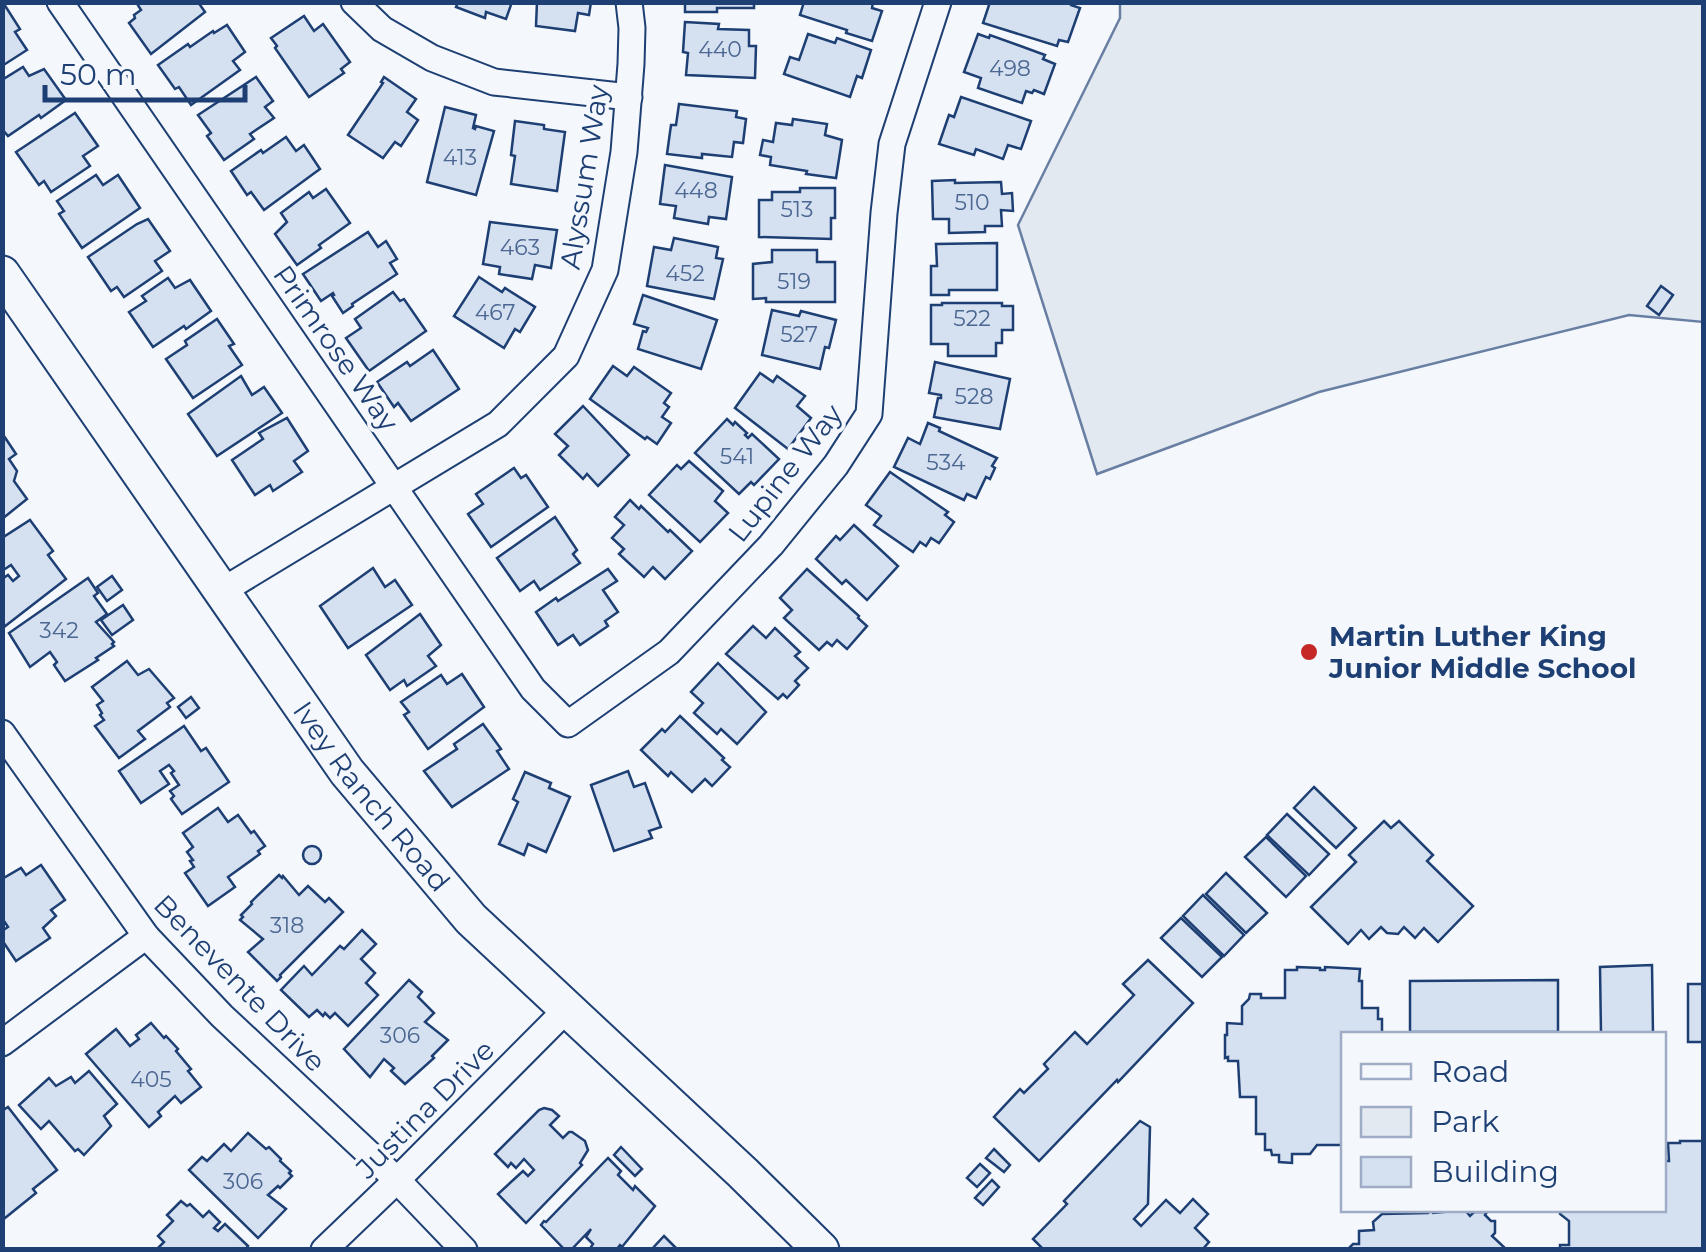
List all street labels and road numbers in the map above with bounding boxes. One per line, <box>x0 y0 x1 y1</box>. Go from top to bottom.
street label: Alyssum Way <box>553 81 615 272</box>
street label: Primrose Way <box>266 258 406 438</box>
street label: Lupine Way <box>721 397 850 549</box>
street label: Ivey Ranch Road <box>286 695 457 898</box>
street label: Benevente Drive <box>147 888 333 1078</box>
street label: Justina Drive <box>348 1033 501 1186</box>

